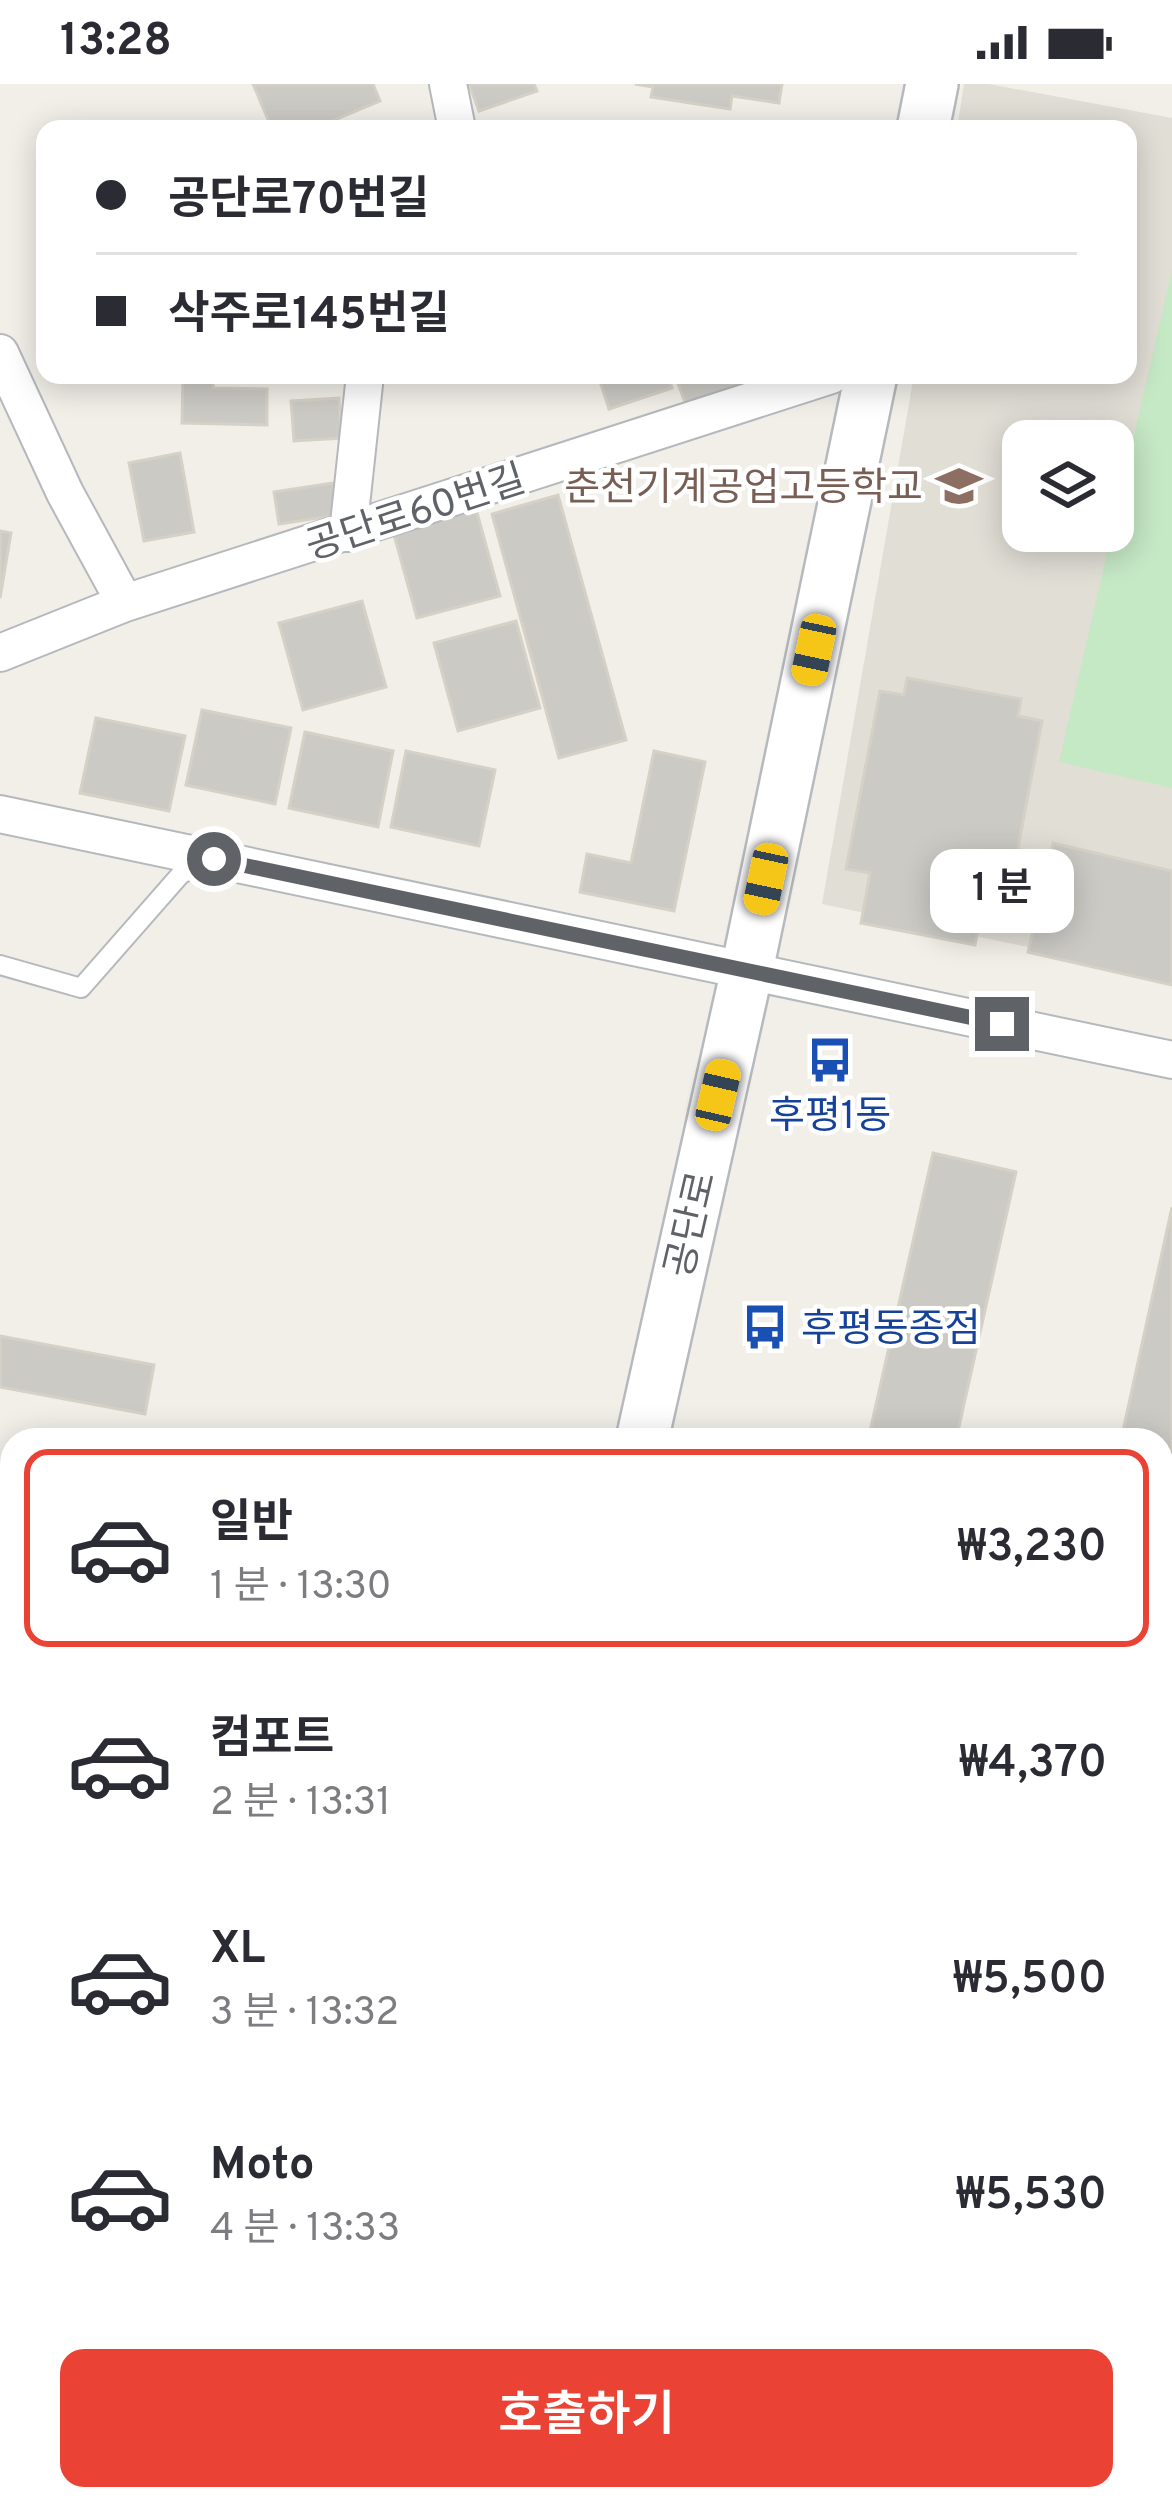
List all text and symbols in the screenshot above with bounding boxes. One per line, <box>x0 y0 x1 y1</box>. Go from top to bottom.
text: 13:28 <box>60 14 172 71</box>
text: 공단로70번길 <box>168 173 429 230</box>
text: 삭주로145번길 <box>168 288 449 345</box>
map controls <box>1002 420 1134 552</box>
button: layers <box>1002 420 1134 552</box>
street label: 공단로60번길 <box>301 457 532 574</box>
school or university icon: 춘천기계공업고등학교 <box>934 461 984 511</box>
place label: 춘천기계공업고등학교 <box>564 466 923 515</box>
car <box>789 611 839 689</box>
route start <box>187 832 241 886</box>
car <box>741 840 791 918</box>
callout: 1 분 <box>930 850 1074 934</box>
text: 1 분 <box>972 866 1032 915</box>
route end <box>975 997 1029 1051</box>
bus stop icon: 후평1동 <box>805 1035 855 1085</box>
car <box>692 1056 744 1134</box>
place label: 후평1동 <box>769 1094 891 1143</box>
street label: 공단로 <box>657 1167 729 1283</box>
bus stop icon: 후평동종점 <box>740 1302 790 1352</box>
place label: 후평동종점 <box>801 1307 980 1356</box>
icon: car <box>66 1494 174 1602</box>
text: 일반 <box>210 1496 293 1553</box>
text: ₩3,230 <box>957 1520 1107 1577</box>
text: 1 분 · 13:30 <box>210 1564 392 1613</box>
icon: car <box>66 1710 174 1818</box>
text: 컴포트 <box>210 1712 334 1769</box>
text: ₩4,370 <box>959 1736 1107 1793</box>
text: 2 분 · 13:31 <box>210 1780 391 1829</box>
text: XL <box>210 1922 265 1979</box>
icon: car <box>66 1926 174 2034</box>
text: ₩5,500 <box>953 1952 1107 2009</box>
text: 3 분 · 13:32 <box>210 1990 399 2039</box>
text: Moto <box>210 2138 314 2195</box>
icon: car <box>66 2142 174 2250</box>
text: ₩5,530 <box>956 2168 1107 2225</box>
text: 4 분 · 13:33 <box>210 2206 400 2255</box>
button: 호출하기 <box>60 2349 1113 2487</box>

